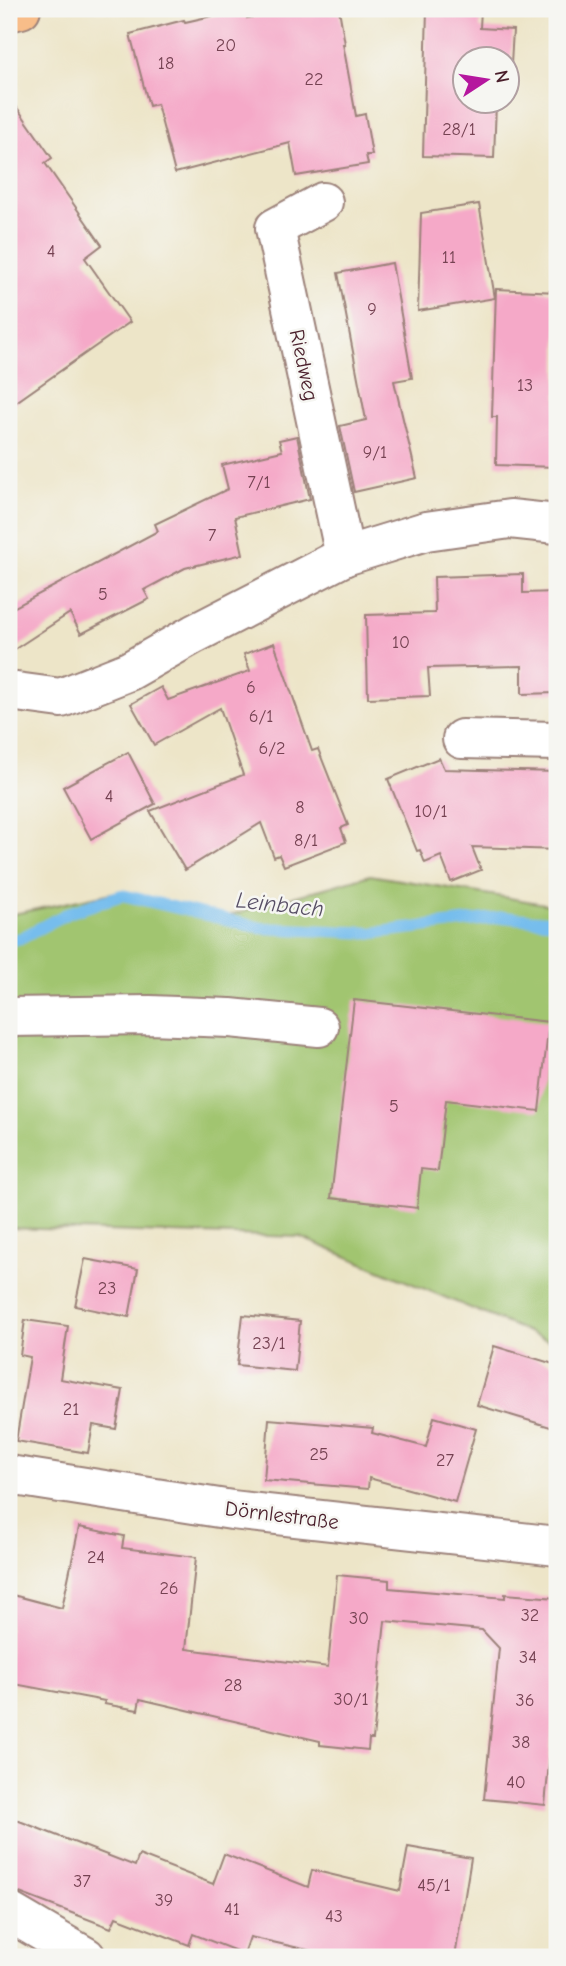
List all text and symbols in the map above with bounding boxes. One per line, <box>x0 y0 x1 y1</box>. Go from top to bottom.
house number: 20 <box>216 35 236 56</box>
north arrow <box>450 46 520 116</box>
house number: 18 <box>158 53 174 74</box>
text: N <box>490 68 514 85</box>
house number: 22 <box>305 69 323 90</box>
house number: 28/1 <box>442 119 476 140</box>
house number: 4 <box>47 241 55 262</box>
house number: 11 <box>442 247 456 268</box>
house number: 9 <box>367 299 377 320</box>
street label: Riedweg <box>285 327 323 403</box>
house number: 13 <box>517 375 533 396</box>
house number: 9/1 <box>363 442 387 463</box>
house number: 7/1 <box>247 472 271 493</box>
house number: 7 <box>208 525 217 546</box>
house number: 5 <box>98 584 108 605</box>
house number: 10 <box>392 632 410 653</box>
house number: 6 <box>246 677 256 698</box>
house number: 6/1 <box>249 706 273 727</box>
house number: 6/2 <box>258 738 286 759</box>
house number: 4 <box>105 786 113 807</box>
house number: 8 <box>295 797 305 818</box>
house number: 10/1 <box>414 801 448 822</box>
house number: 8/1 <box>294 830 318 851</box>
water label: Leinbach <box>235 886 325 923</box>
house number: 5 <box>389 1096 399 1117</box>
house number: 23 <box>98 1278 116 1299</box>
house number: 23/1 <box>252 1333 286 1354</box>
house number: 21 <box>63 1399 79 1420</box>
house number: 25 <box>309 1444 329 1465</box>
house number: 27 <box>436 1450 454 1471</box>
street label: Dörnlestraße <box>224 1496 340 1534</box>
house number: 24 <box>87 1547 105 1568</box>
house number: 26 <box>159 1578 179 1599</box>
house number: 32 <box>521 1605 539 1626</box>
house number: 30 <box>349 1608 369 1629</box>
house number: 34 <box>519 1647 537 1668</box>
house number: 28 <box>224 1675 242 1696</box>
house number: 30/1 <box>333 1689 369 1710</box>
house number: 36 <box>516 1690 534 1711</box>
house number: 38 <box>512 1732 530 1753</box>
house number: 40 <box>506 1772 526 1793</box>
house number: 37 <box>73 1871 91 1892</box>
house number: 45/1 <box>417 1875 451 1896</box>
house number: 39 <box>155 1890 173 1911</box>
house number: 41 <box>224 1899 240 1920</box>
house number: 43 <box>325 1906 343 1927</box>

